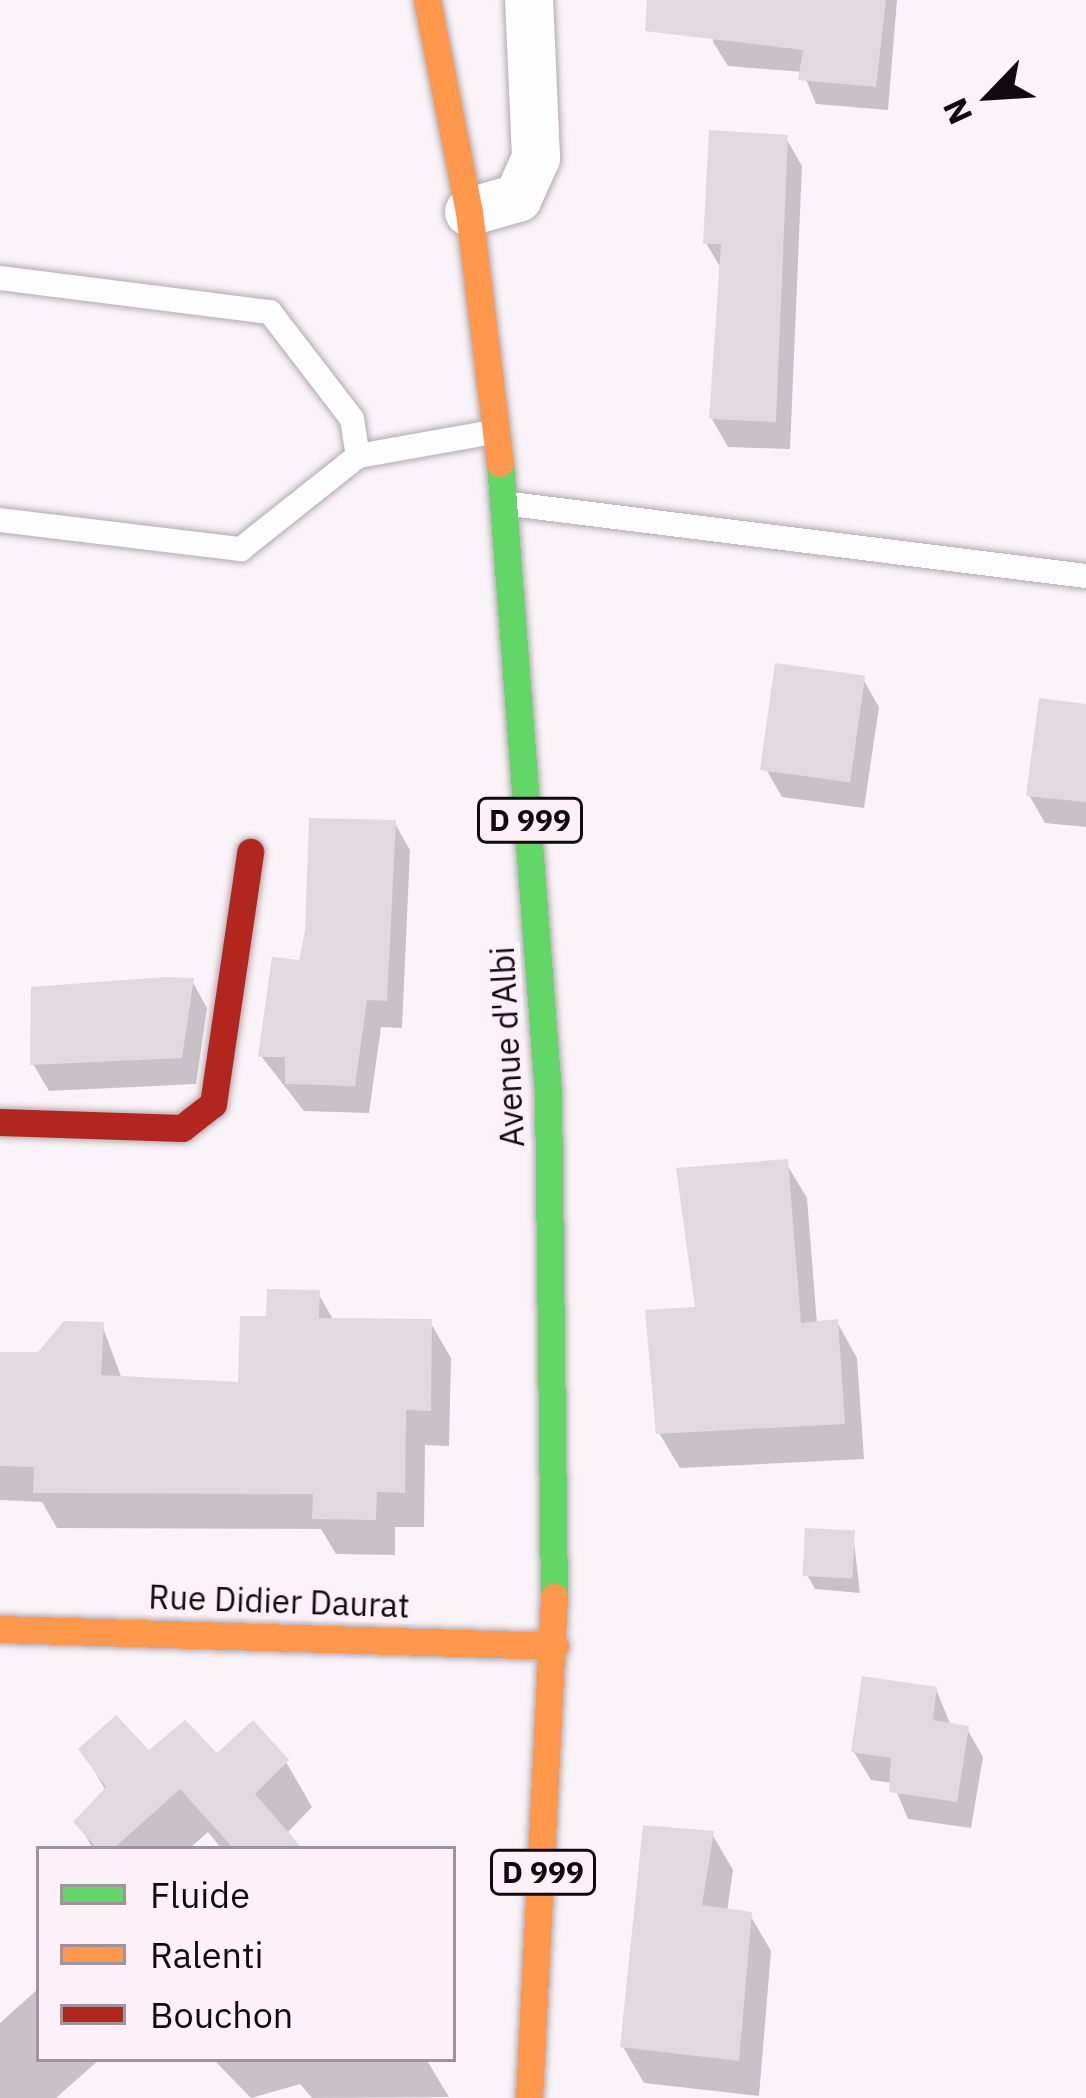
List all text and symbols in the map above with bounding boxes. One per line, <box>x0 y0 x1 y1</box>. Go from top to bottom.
north arrow <box>930 36 1050 156</box>
text: N <box>932 92 981 131</box>
road number: D 999 <box>476 796 584 844</box>
street label: Avenue d'Albi <box>482 946 532 1148</box>
street label: Rue Didier Daurat <box>148 1577 410 1625</box>
legend <box>36 1846 456 2062</box>
road number: D 999 <box>489 1848 597 1896</box>
text: Fluide <box>150 1871 250 1918</box>
text: Ralenti <box>150 1931 264 1978</box>
text: Bouchon <box>150 1991 293 2038</box>

